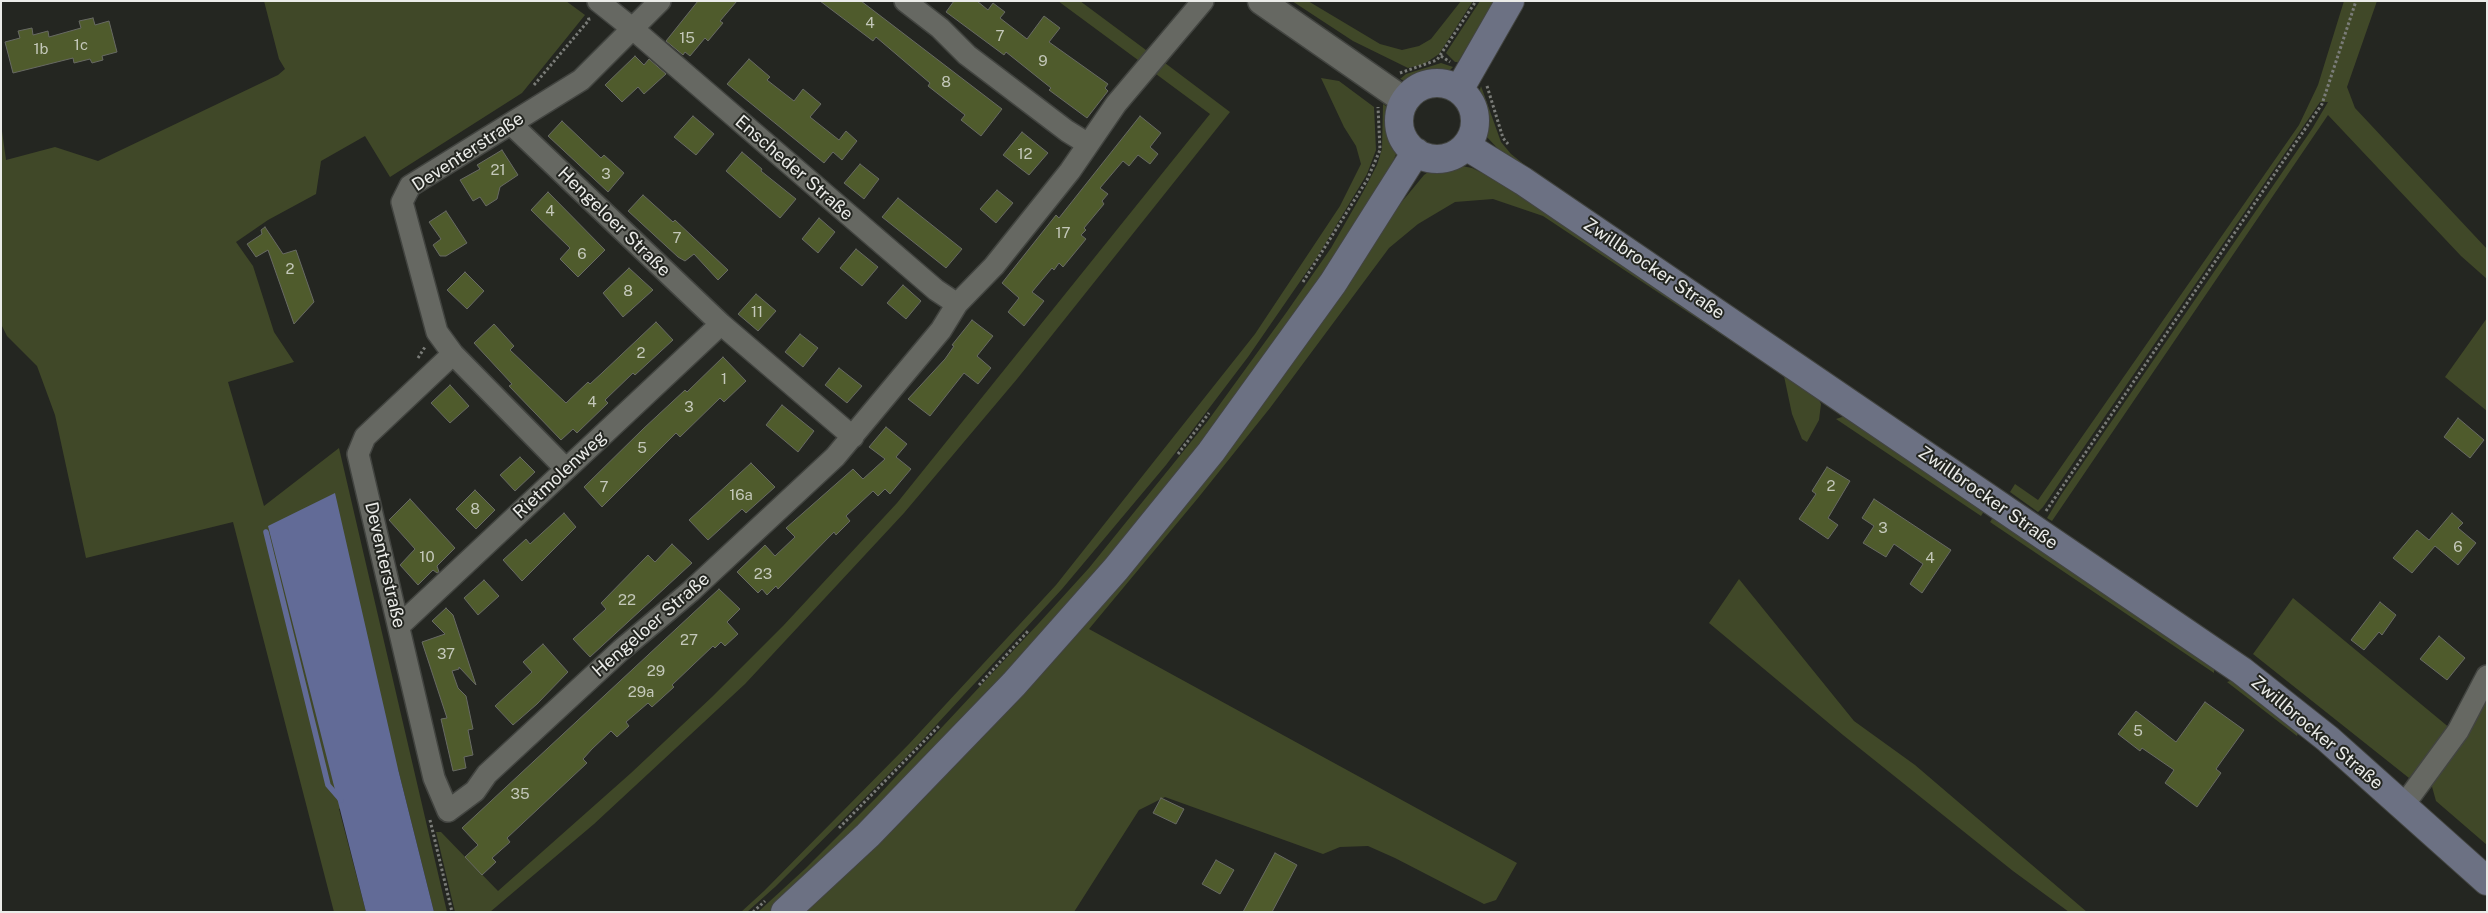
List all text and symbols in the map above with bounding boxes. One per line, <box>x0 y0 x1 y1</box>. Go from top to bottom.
house number: 4 <box>865 14 875 32</box>
house number: 7 <box>995 27 1005 45</box>
house number: 15 <box>679 29 695 47</box>
house number: 1c <box>74 36 88 54</box>
house number: 1b <box>33 40 49 58</box>
house number: 9 <box>1038 52 1048 70</box>
house number: 8 <box>941 73 951 91</box>
street label: Deventerstraße <box>408 108 528 196</box>
street label: Enscheder Straße <box>731 111 857 225</box>
house number: 12 <box>1017 145 1033 163</box>
house number: 21 <box>490 161 506 179</box>
street label: Hengeloer Straße <box>553 163 675 281</box>
house number: 3 <box>601 165 611 183</box>
house number: 4 <box>545 202 555 220</box>
street label: Zwillbrocker Straße <box>1579 214 1729 324</box>
house number: 17 <box>1055 224 1071 242</box>
house number: 7 <box>672 229 682 247</box>
house number: 6 <box>577 245 587 263</box>
house number: 2 <box>286 260 294 278</box>
house number: 8 <box>623 282 633 300</box>
house number: 11 <box>751 303 763 321</box>
house number: 2 <box>637 344 645 362</box>
house number: 1 <box>721 370 727 388</box>
house number: 4 <box>587 393 597 411</box>
house number: 3 <box>684 398 694 416</box>
street label: Rietmolenweg <box>509 426 611 524</box>
house number: 5 <box>637 439 647 457</box>
street label: Zwillbrocker Straße <box>1914 442 2062 554</box>
house number: 2 <box>1827 477 1835 495</box>
house number: 7 <box>599 478 609 496</box>
house number: 16a <box>729 486 753 504</box>
street label: Deventerstraße <box>360 500 410 630</box>
house number: 8 <box>470 500 480 518</box>
house number: 3 <box>1878 519 1888 537</box>
house number: 6 <box>2453 538 2463 556</box>
house number: 10 <box>419 548 435 566</box>
house number: 4 <box>1925 549 1935 567</box>
house number: 23 <box>754 565 772 583</box>
street label: Hengeloer Straße <box>588 568 714 682</box>
house number: 22 <box>618 591 636 609</box>
house number: 27 <box>680 631 698 649</box>
house number: 37 <box>437 645 455 663</box>
house number: 29 <box>647 662 665 680</box>
street label: Zwillbrocker Straße <box>2247 672 2387 794</box>
house number: 29a <box>628 683 654 701</box>
house number: 5 <box>2133 722 2143 740</box>
house number: 35 <box>510 785 530 803</box>

